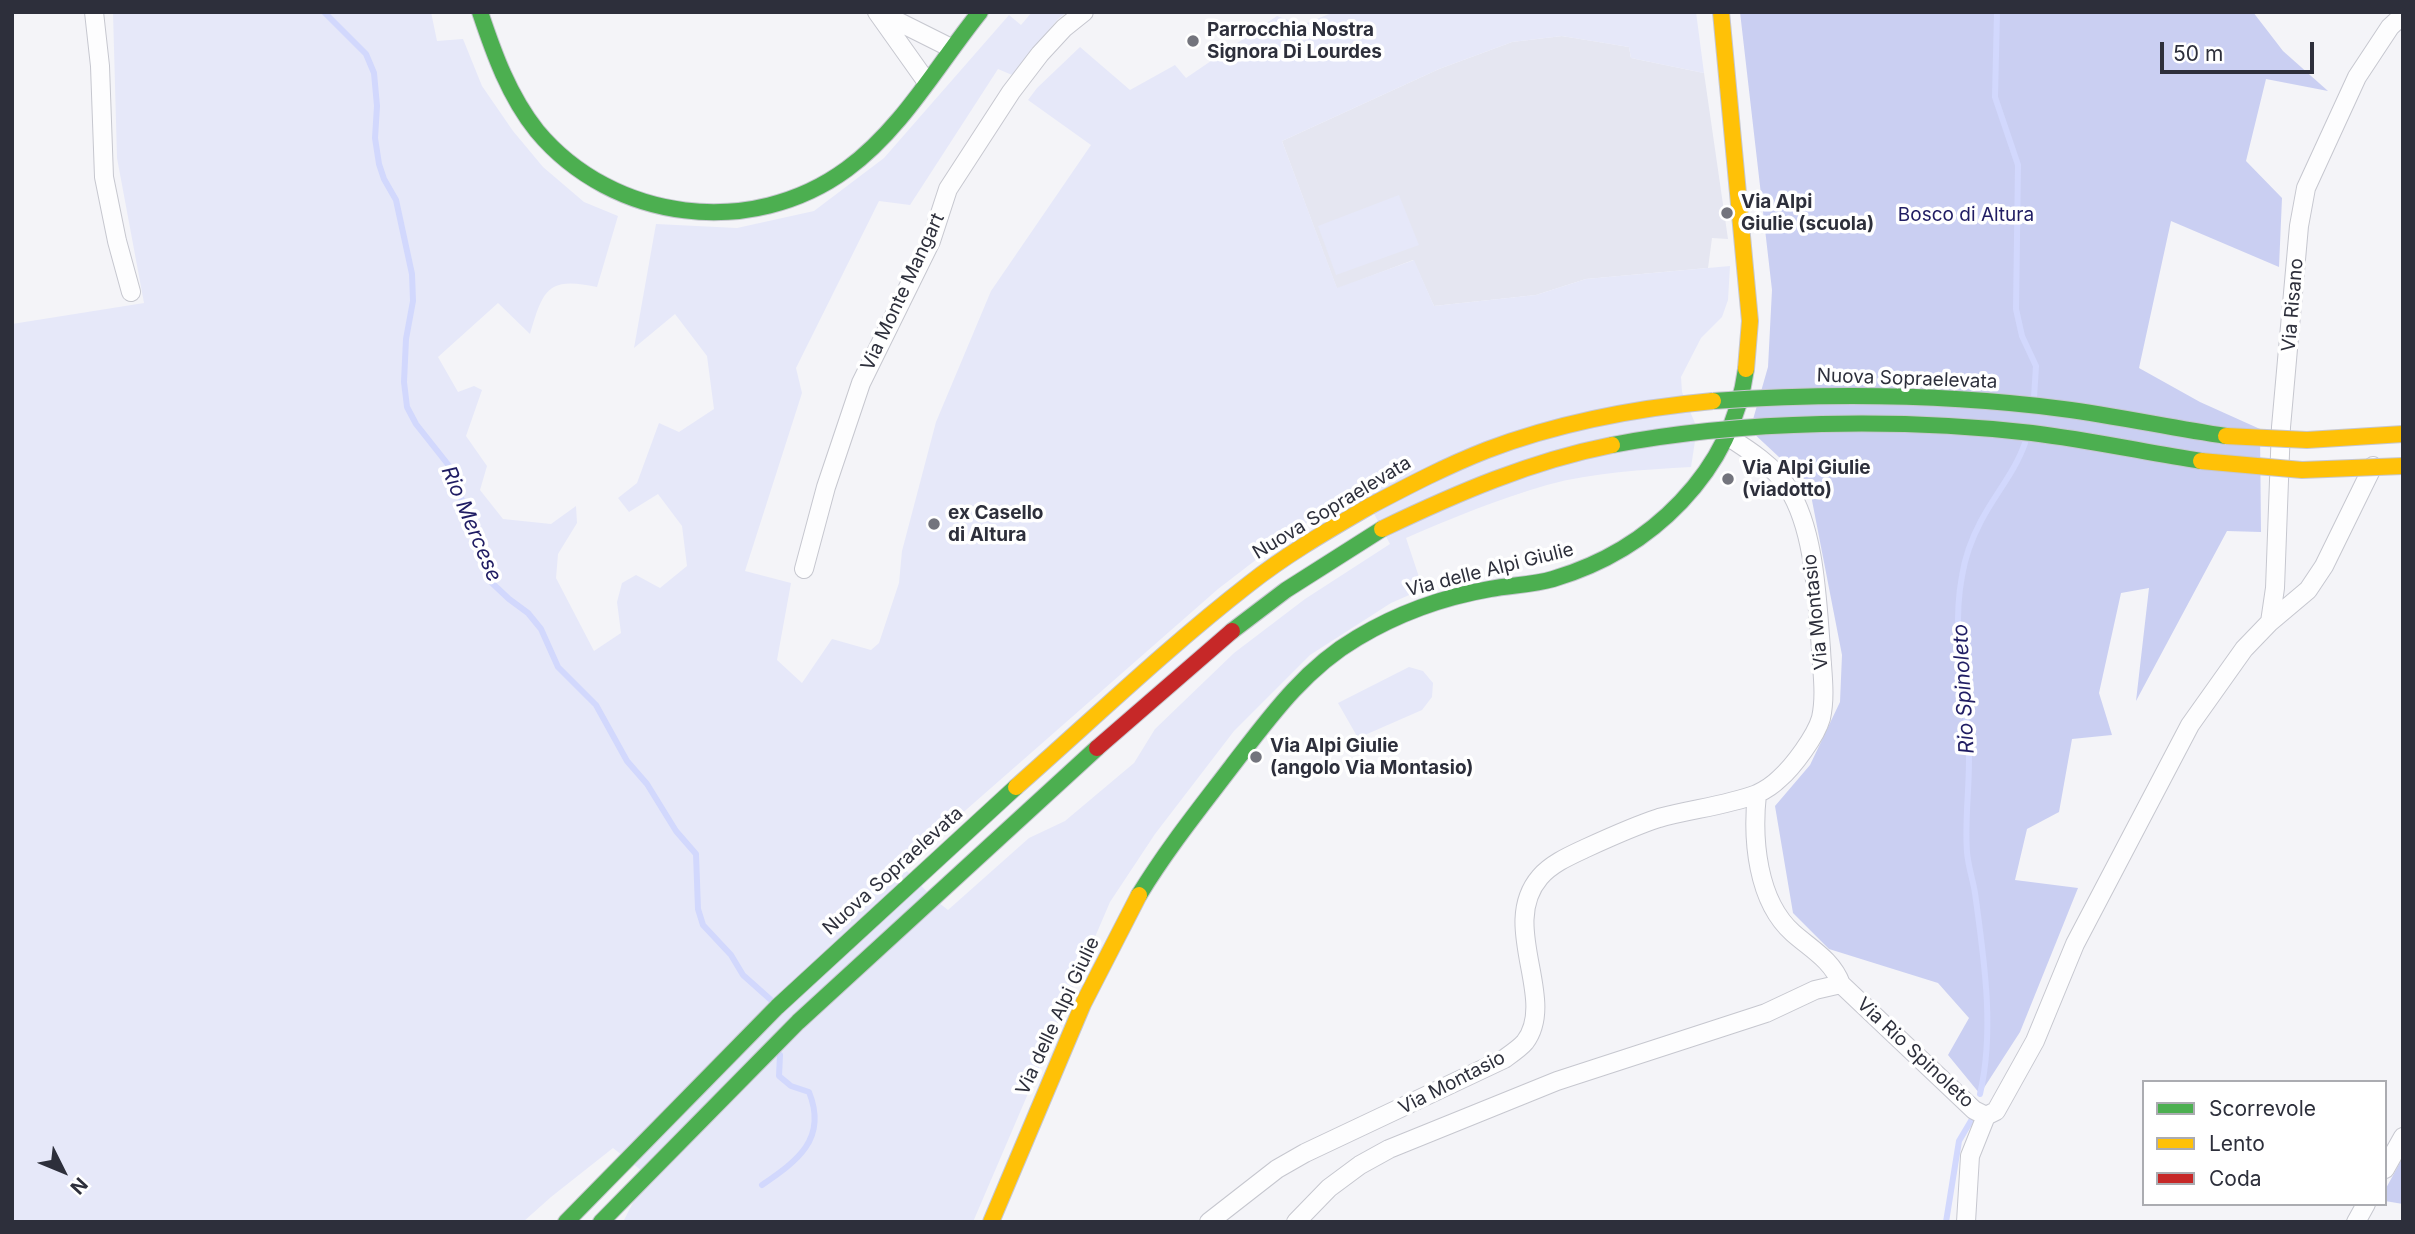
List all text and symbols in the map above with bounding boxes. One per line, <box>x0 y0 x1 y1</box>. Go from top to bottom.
place label: Parrocchia Nostra Signora Di Lourdes <box>1207 19 1382 63</box>
scale bar <box>2163 28 2317 72</box>
marker: Parrocchia Nostra Signora Di Lourdes <box>1185 33 1201 49</box>
text: 50 m <box>2173 41 2223 66</box>
place label: Via Alpi Giulie (scuola) <box>1741 191 1874 235</box>
park label: Bosco di Altura <box>1898 204 2034 226</box>
marker: Via Alpi Giulie (scuola) <box>1719 205 1735 221</box>
street label: Via Monte Mangart <box>857 210 949 374</box>
street label: Via Risano <box>2278 257 2308 353</box>
street label: Nuova Sopraelevata <box>1816 364 1998 394</box>
street label: Nuova Sopraelevata <box>1249 452 1415 564</box>
place label: Via Alpi Giulie (viadotto) <box>1742 457 1871 501</box>
water label: Rio Mercese <box>435 462 507 586</box>
marker: Via Alpi Giulie (viadotto) <box>1720 471 1736 487</box>
place label: ex Casello di Altura <box>948 502 1043 546</box>
marker: ex Casello di Altura <box>926 516 942 532</box>
street label: Via delle Alpi Giulie <box>1404 538 1576 602</box>
street label: Via Montasio <box>1799 553 1833 671</box>
water label: Rio Spinoleto <box>1948 623 1980 755</box>
place label: Via Alpi Giulie (angolo Via Montasio) <box>1270 735 1473 779</box>
marker: Via Alpi Giulie (angolo Via Montasio) <box>1248 749 1264 765</box>
street label: Nuova Sopraelevata <box>818 802 968 940</box>
street label: Via delle Alpi Giulie <box>1011 933 1105 1099</box>
street label: Via Rio Spinoleto <box>1852 993 1978 1113</box>
street label: Via Montasio <box>1395 1046 1509 1120</box>
legend <box>2142 1080 2387 1206</box>
text: Scorrevole <box>2209 1096 2316 1121</box>
text: Lento <box>2209 1131 2265 1156</box>
north arrow <box>28 1136 98 1206</box>
text: Coda <box>2209 1166 2262 1191</box>
text: N <box>65 1173 92 1199</box>

